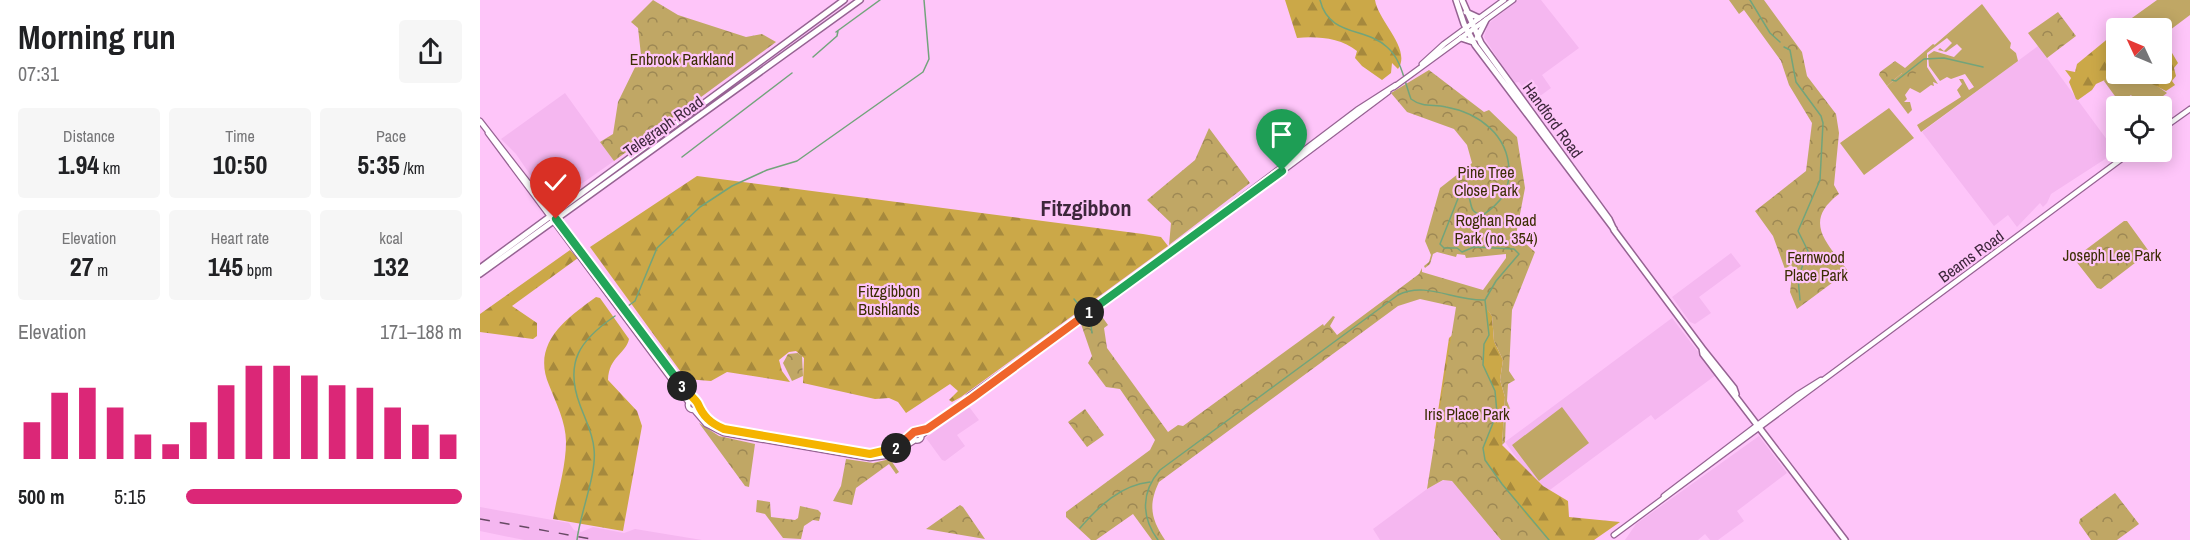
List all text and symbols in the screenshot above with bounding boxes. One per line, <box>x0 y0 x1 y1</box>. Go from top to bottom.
text: Morning run <box>18 15 176 59</box>
north arrow <box>2106 18 2172 84</box>
map controls <box>2106 18 2172 162</box>
button: share <box>399 20 462 83</box>
park label: Enbrook Parkland <box>630 48 734 70</box>
text: 07:31 <box>18 60 59 87</box>
street label: Handford Road <box>1518 78 1588 162</box>
street label: Telegraph Road <box>619 90 707 162</box>
button: locate <box>2106 96 2172 162</box>
pin <box>1256 109 1307 171</box>
icon: arrive <box>1265 118 1298 151</box>
text: Distance <box>63 125 115 147</box>
text: Time <box>225 125 255 147</box>
text: Pace <box>376 125 406 147</box>
text: 1.94 <box>58 147 99 182</box>
text: 10:50 <box>213 147 267 182</box>
text: 5:35 <box>357 147 400 182</box>
text: km <box>99 157 120 179</box>
text: /km <box>400 157 425 179</box>
pin <box>530 157 581 219</box>
park label: Pine Tree Close Park <box>1454 161 1519 201</box>
icon: check <box>539 166 572 199</box>
district label: Fitzgibbon <box>1040 193 1132 223</box>
park label: Roghan Road Park (no. 354) <box>1454 209 1538 249</box>
street label: Beams Road <box>1934 225 2008 287</box>
text: Elevation <box>62 227 116 249</box>
text: Heart rate <box>211 227 269 249</box>
text: kcal <box>379 227 403 249</box>
park label: Joseph Lee Park <box>2063 244 2162 266</box>
park label: Fernwood Place Park <box>1784 246 1848 286</box>
text: 27 <box>70 249 94 284</box>
text: 145 <box>208 249 243 284</box>
text: 132 <box>373 249 409 284</box>
text: m <box>94 259 108 281</box>
text: bpm <box>243 259 272 281</box>
park label: Fitzgibbon Bushlands <box>858 280 920 320</box>
pin: 1 <box>1074 297 1104 327</box>
text: 1 <box>1085 301 1093 323</box>
text: Elevation <box>18 318 86 345</box>
text: 171–188 m <box>380 318 462 345</box>
pin: 3 <box>667 371 697 401</box>
text: 3 <box>678 375 686 397</box>
park label: Iris Place Park <box>1424 403 1510 425</box>
pin: 2 <box>881 433 911 463</box>
text: 2 <box>892 437 900 459</box>
text: 500 m <box>18 483 65 510</box>
text: 5:15 <box>114 483 146 510</box>

